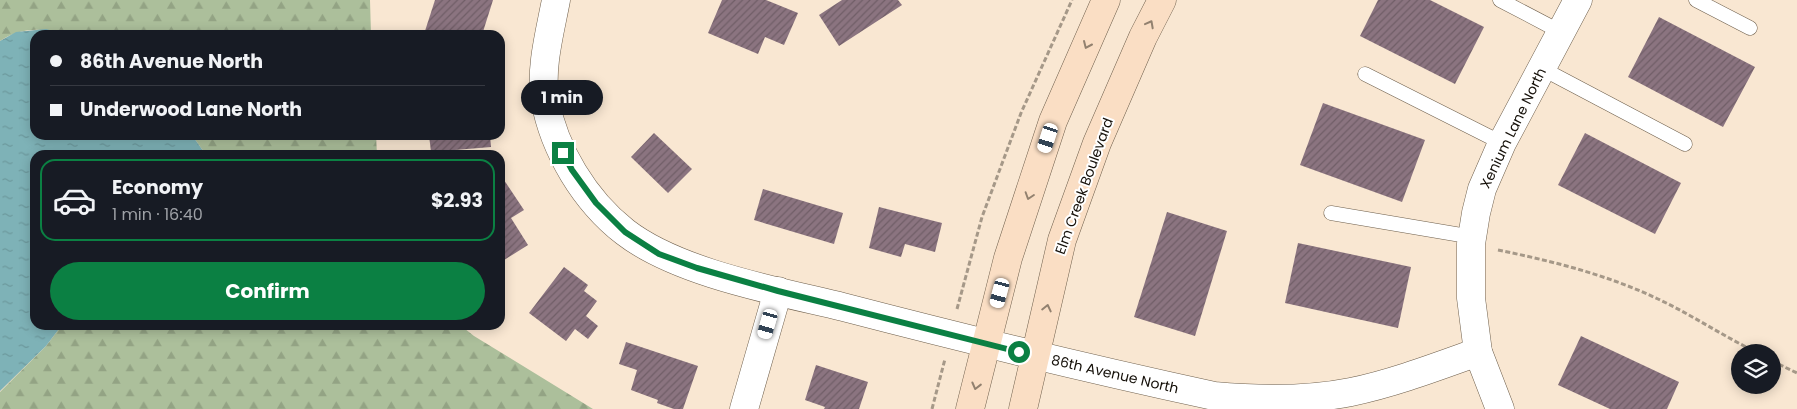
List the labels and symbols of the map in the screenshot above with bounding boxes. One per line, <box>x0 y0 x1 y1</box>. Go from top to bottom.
one-way arrow <box>1144 20 1154 29</box>
one-way arrow <box>1082 40 1093 49</box>
street label: Xenium Lane North <box>1475 64 1551 192</box>
callout: 1 min <box>522 80 604 116</box>
street label: Elm Creek Boulevard <box>1050 115 1118 257</box>
car <box>1036 121 1059 155</box>
route end <box>552 142 574 164</box>
one-way arrow <box>1024 191 1034 200</box>
car <box>988 277 1011 309</box>
one-way arrow <box>1041 303 1052 312</box>
car <box>756 308 779 340</box>
route start <box>1008 341 1030 363</box>
street label: 86th Avenue North <box>1049 350 1181 398</box>
one-way arrow <box>971 382 981 390</box>

